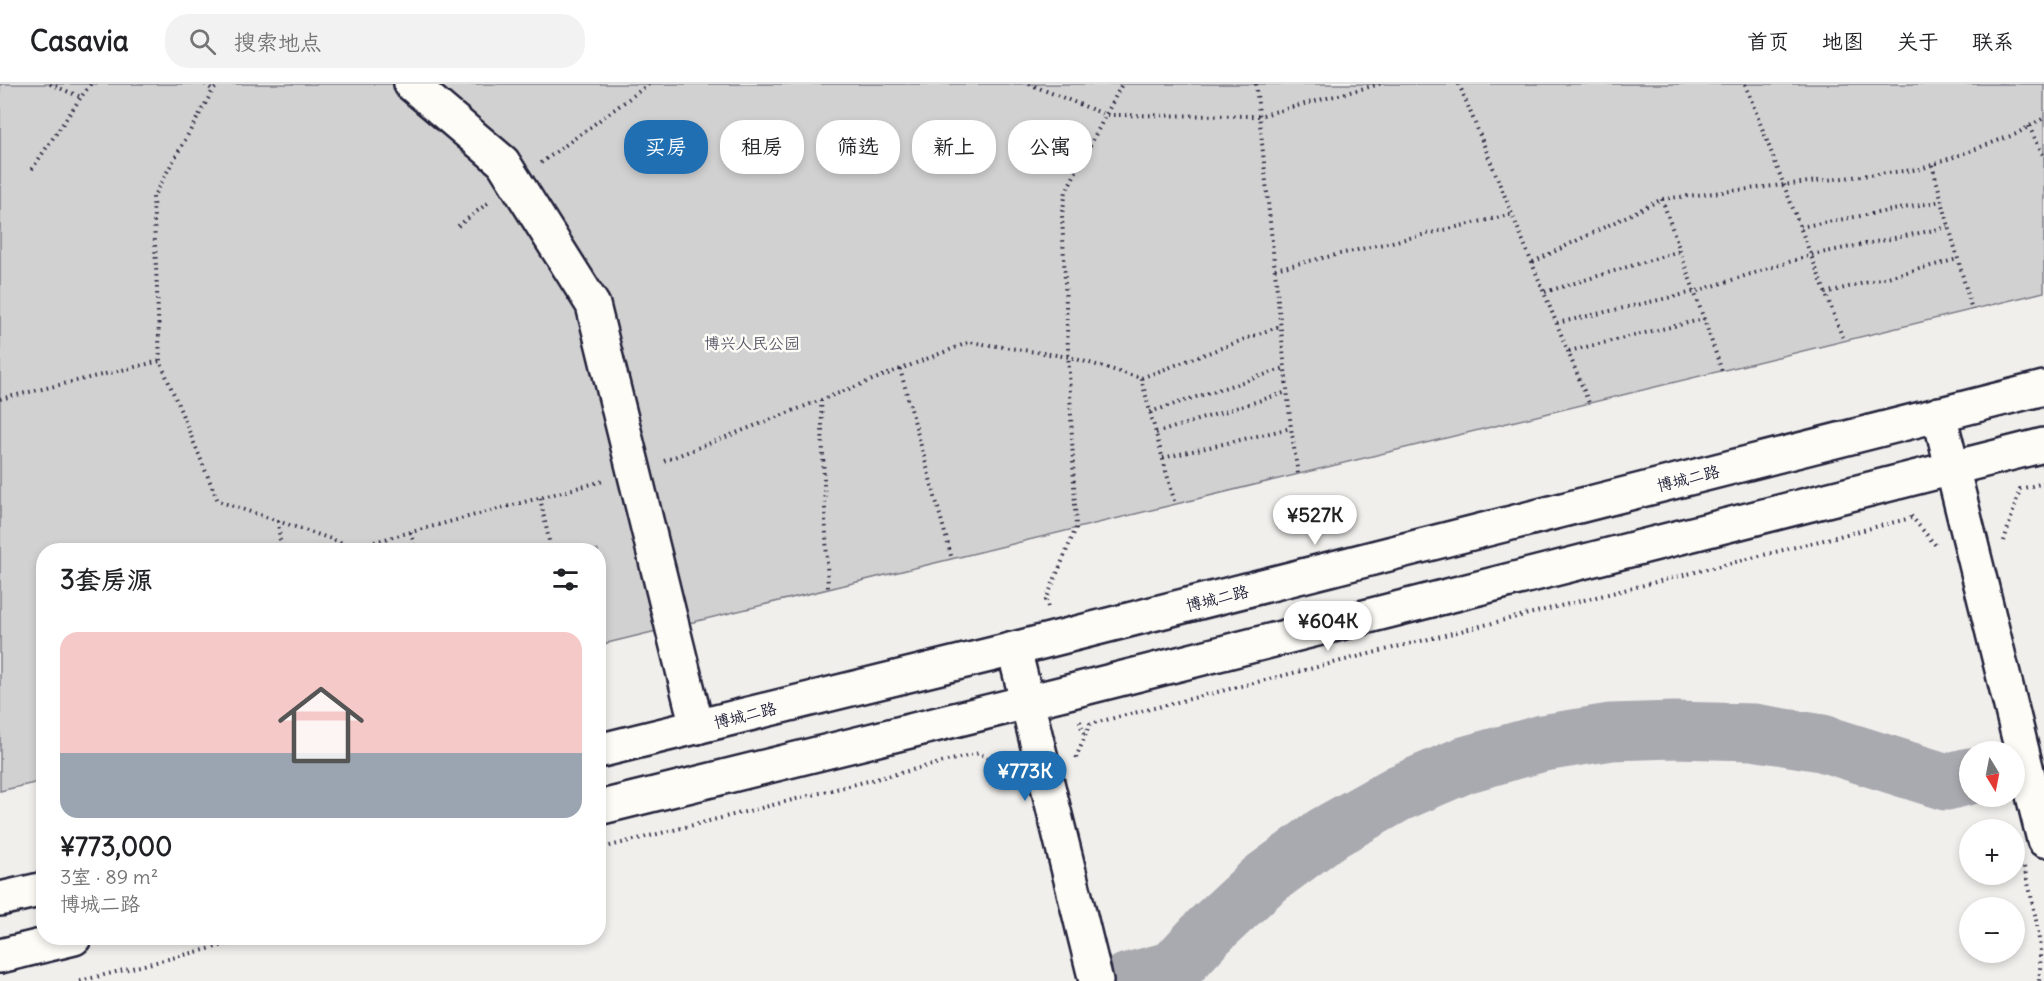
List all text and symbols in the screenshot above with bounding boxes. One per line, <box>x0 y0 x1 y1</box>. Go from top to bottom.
search box <box>165 14 585 68</box>
text: Casavia <box>30 23 129 59</box>
icon: search <box>186 25 219 58</box>
text: 搜索地点 <box>234 28 322 56</box>
text: 首页 <box>1747 28 1789 55</box>
text: 地图 <box>1822 28 1864 55</box>
text: 关于 <box>1897 28 1939 55</box>
text: 联系 <box>1972 28 2014 55</box>
chip: 买房 <box>624 120 708 174</box>
chip: 租房 <box>720 120 804 174</box>
chip: 筛选 <box>816 120 900 174</box>
chip: 新上 <box>912 120 996 174</box>
chip: 公寓 <box>1008 120 1092 174</box>
park label: 博兴人民公园 <box>704 333 800 353</box>
street label: 博城二路 <box>1655 461 1721 495</box>
pin: ¥527K <box>1273 495 1357 546</box>
text: ¥527K <box>1287 502 1343 527</box>
text: 3套房源 <box>60 563 153 596</box>
icon: filters <box>549 563 582 596</box>
street label: 博城二路 <box>1184 581 1250 615</box>
pin: ¥604K <box>1286 601 1370 652</box>
text: ¥604K <box>1298 608 1358 633</box>
icon: home <box>267 671 375 779</box>
street label: 博城二路 <box>712 698 778 732</box>
north arrow <box>1959 741 2025 807</box>
map controls <box>1959 741 2025 963</box>
pin: ¥773K <box>983 751 1067 802</box>
text: ¥773K <box>997 758 1053 783</box>
button: + <box>1959 819 2025 885</box>
text: ¥773,000 <box>60 830 172 863</box>
text: 3室 · 89 m² <box>60 864 158 889</box>
text: 博城二路 <box>60 891 140 916</box>
button: − <box>1959 897 2025 963</box>

